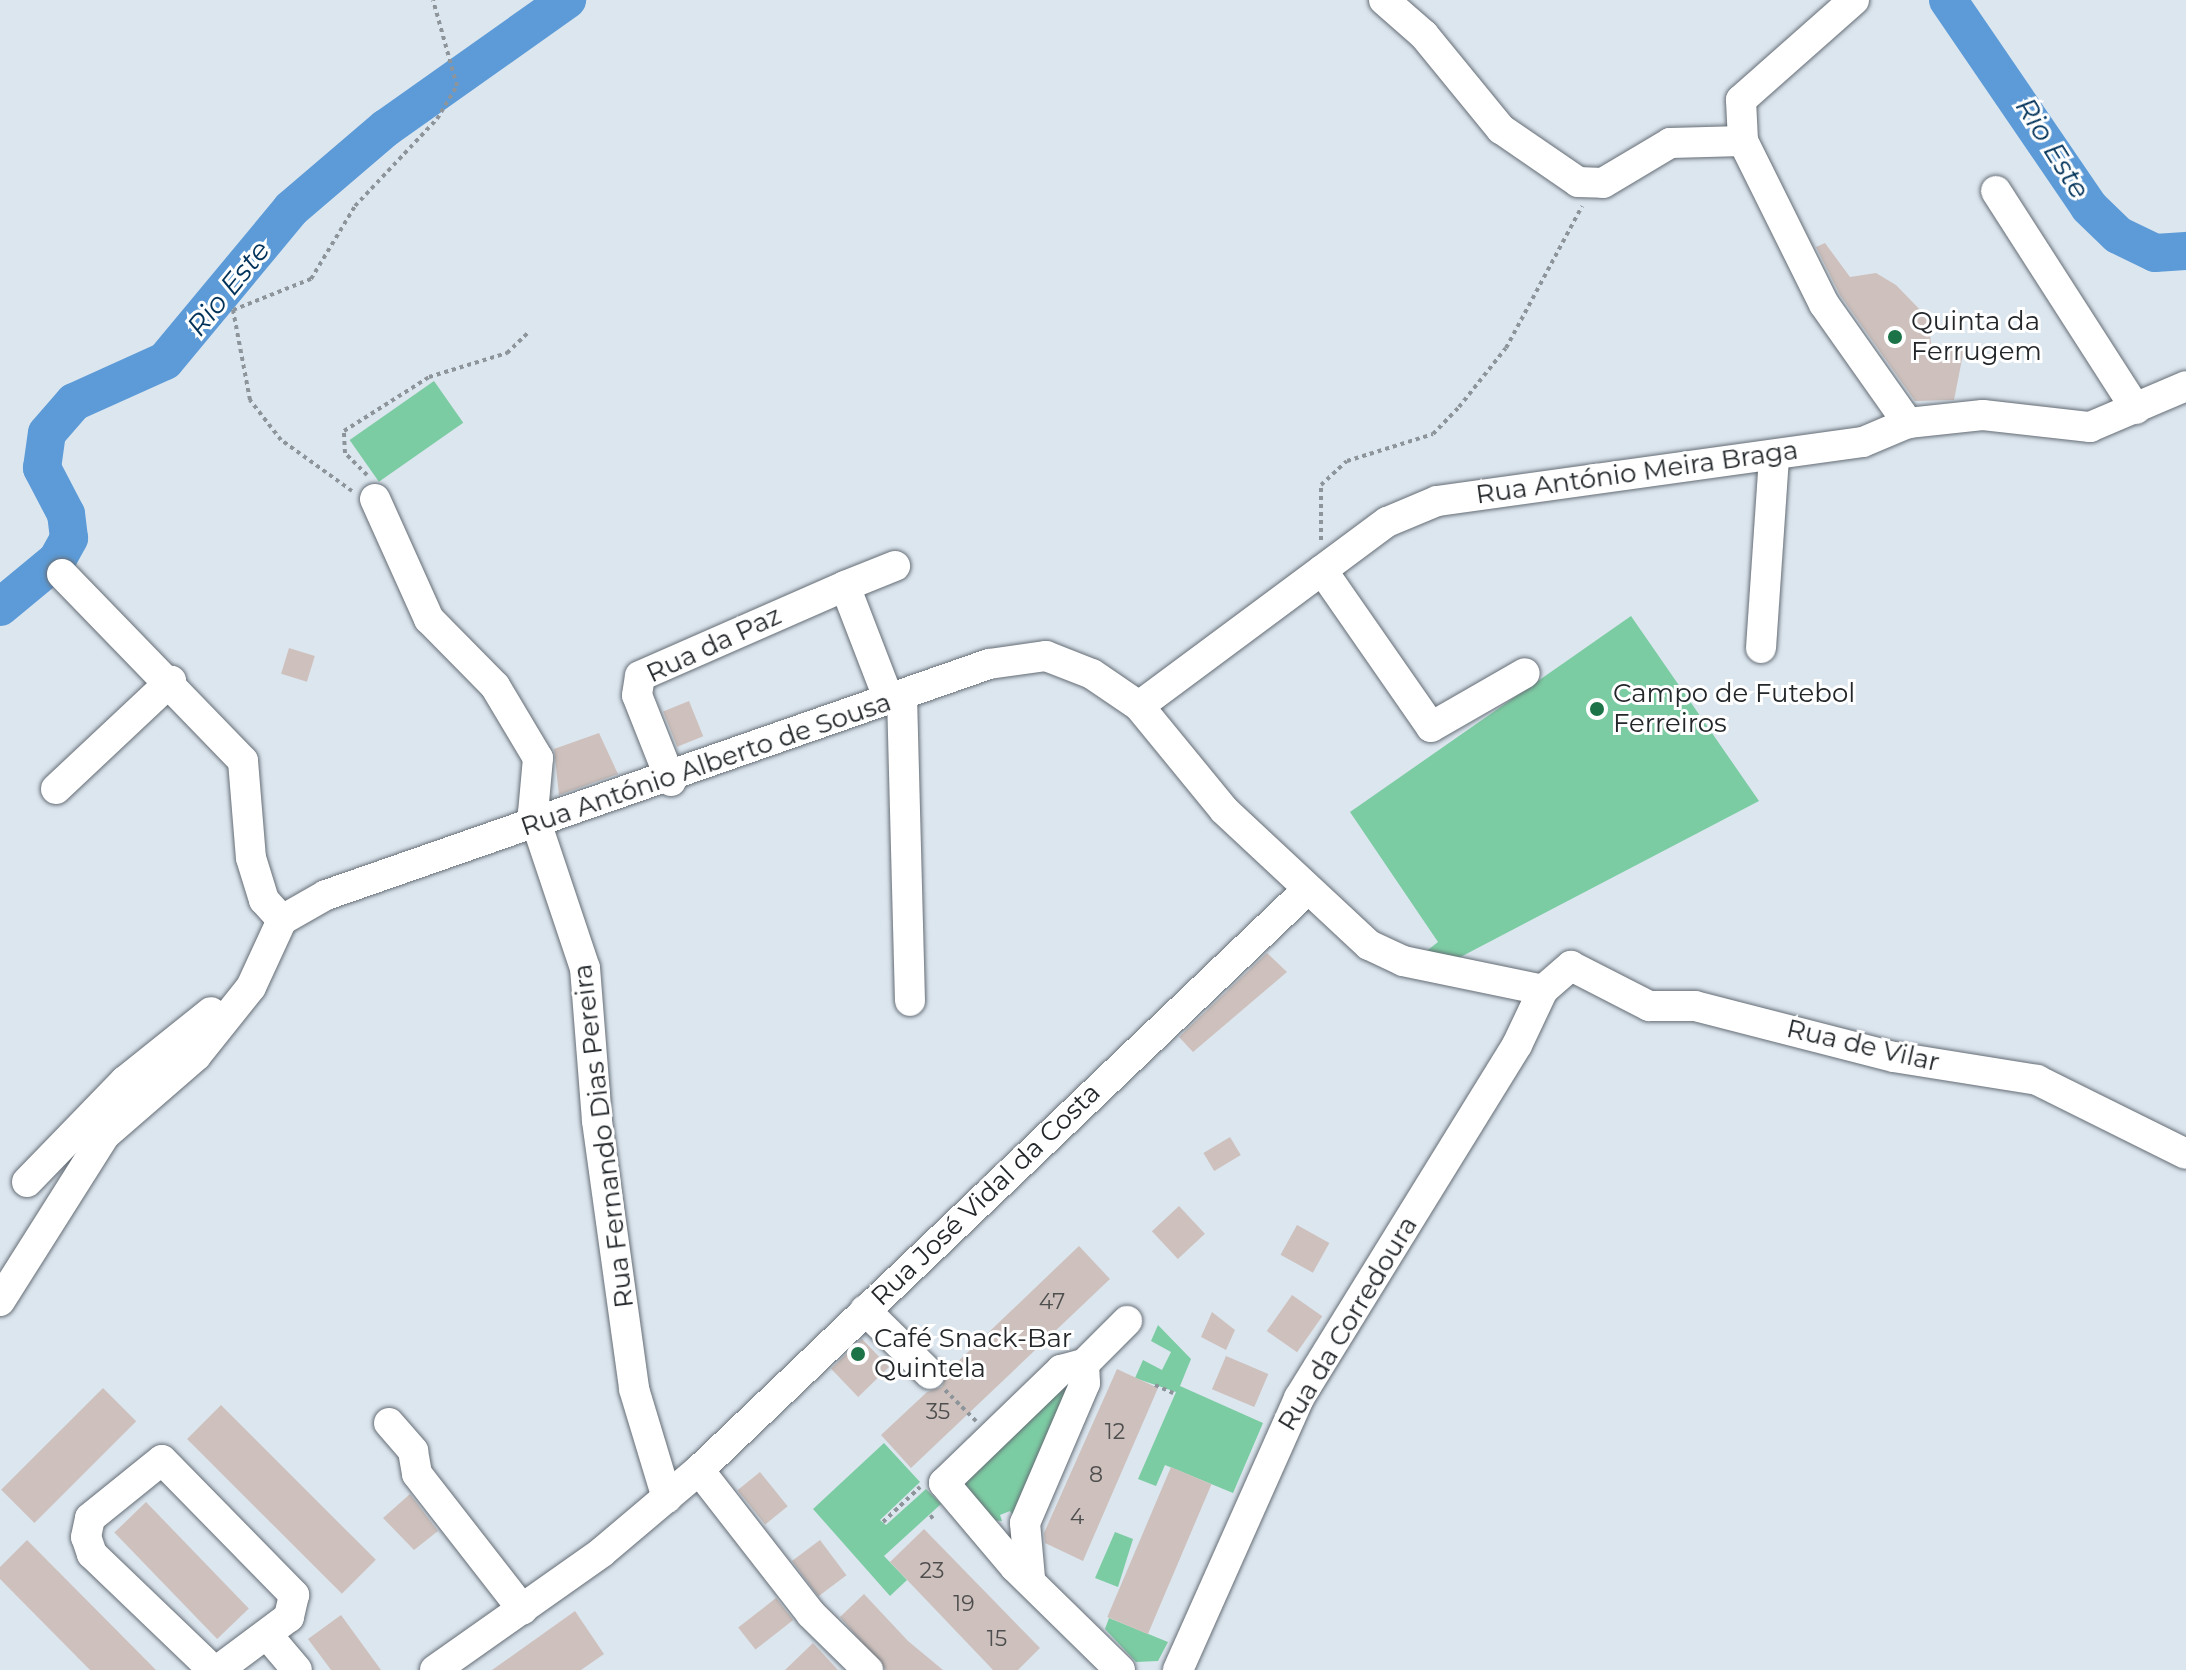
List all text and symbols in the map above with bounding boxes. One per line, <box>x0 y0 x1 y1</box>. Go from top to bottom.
water label: Rio Este <box>2009 91 2097 205</box>
water label: Rio Este <box>180 234 276 342</box>
place label: Quinta da Ferrugem <box>1911 306 2042 368</box>
marker: Quinta da Ferrugem <box>1886 328 1904 346</box>
street label: Rua António Meira Braga <box>1474 435 1800 511</box>
street label: Rua da Paz <box>642 600 786 690</box>
place label: Campo de Futebol Ferreiros <box>1613 678 1855 740</box>
street label: Rua António Alberto de Sousa <box>517 687 895 843</box>
marker: Campo de Futebol Ferreiros <box>1588 700 1606 718</box>
street label: Rua Fernando Dias Pereira <box>567 962 641 1310</box>
street label: Rua de Vilar <box>1783 1013 1943 1079</box>
street label: Rua José Vidal da Costa <box>865 1077 1107 1313</box>
street label: Rua da Corredoura <box>1272 1211 1424 1437</box>
house number: 47 <box>1039 1289 1065 1315</box>
place label: Café Snack-Bar Quintela <box>874 1323 1072 1384</box>
marker: Café Snack-Bar Quintela <box>849 1345 867 1363</box>
house number: 35 <box>926 1399 950 1425</box>
house number: 12 <box>1105 1419 1125 1445</box>
house number: 8 <box>1089 1462 1103 1488</box>
house number: 4 <box>1070 1504 1084 1530</box>
house number: 23 <box>920 1558 944 1584</box>
house number: 19 <box>953 1591 975 1617</box>
house number: 15 <box>987 1626 1007 1652</box>

